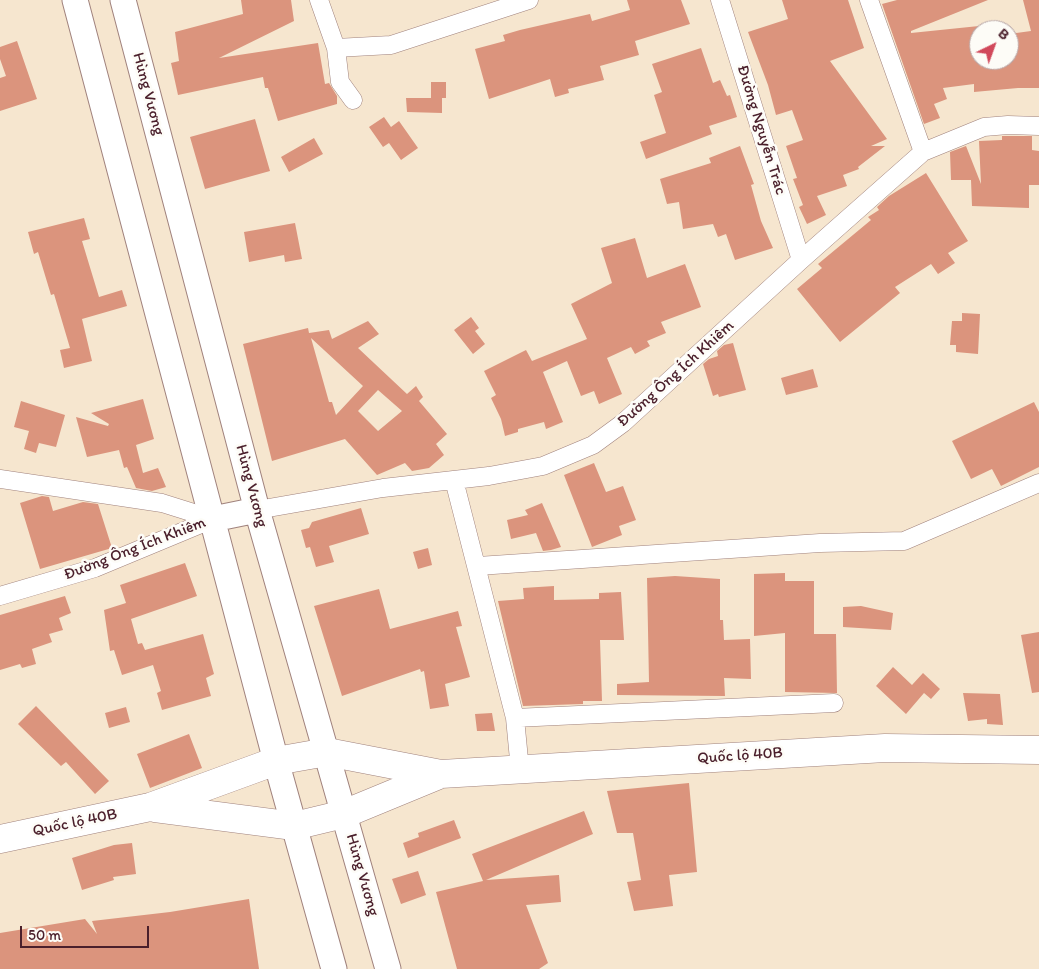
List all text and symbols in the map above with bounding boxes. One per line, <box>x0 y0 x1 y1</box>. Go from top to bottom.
north arrow <box>969 20 1019 70</box>
text: B <box>995 25 1013 44</box>
street label: Hùng Vương <box>128 50 168 138</box>
street label: Đường Nguyễn Trác <box>732 63 790 197</box>
street label: Đường Ông Ích Khiêm <box>614 317 738 431</box>
street label: Hùng Vương <box>231 442 271 530</box>
street label: Đường Ông Ích Khiêm <box>61 513 209 585</box>
street label: Quốc lộ 40B <box>696 743 784 769</box>
street label: Quốc lộ 40B <box>31 805 119 841</box>
street label: Hùng Vương <box>341 832 383 918</box>
scale bar <box>22 916 151 948</box>
text: 50 m <box>28 926 61 944</box>

